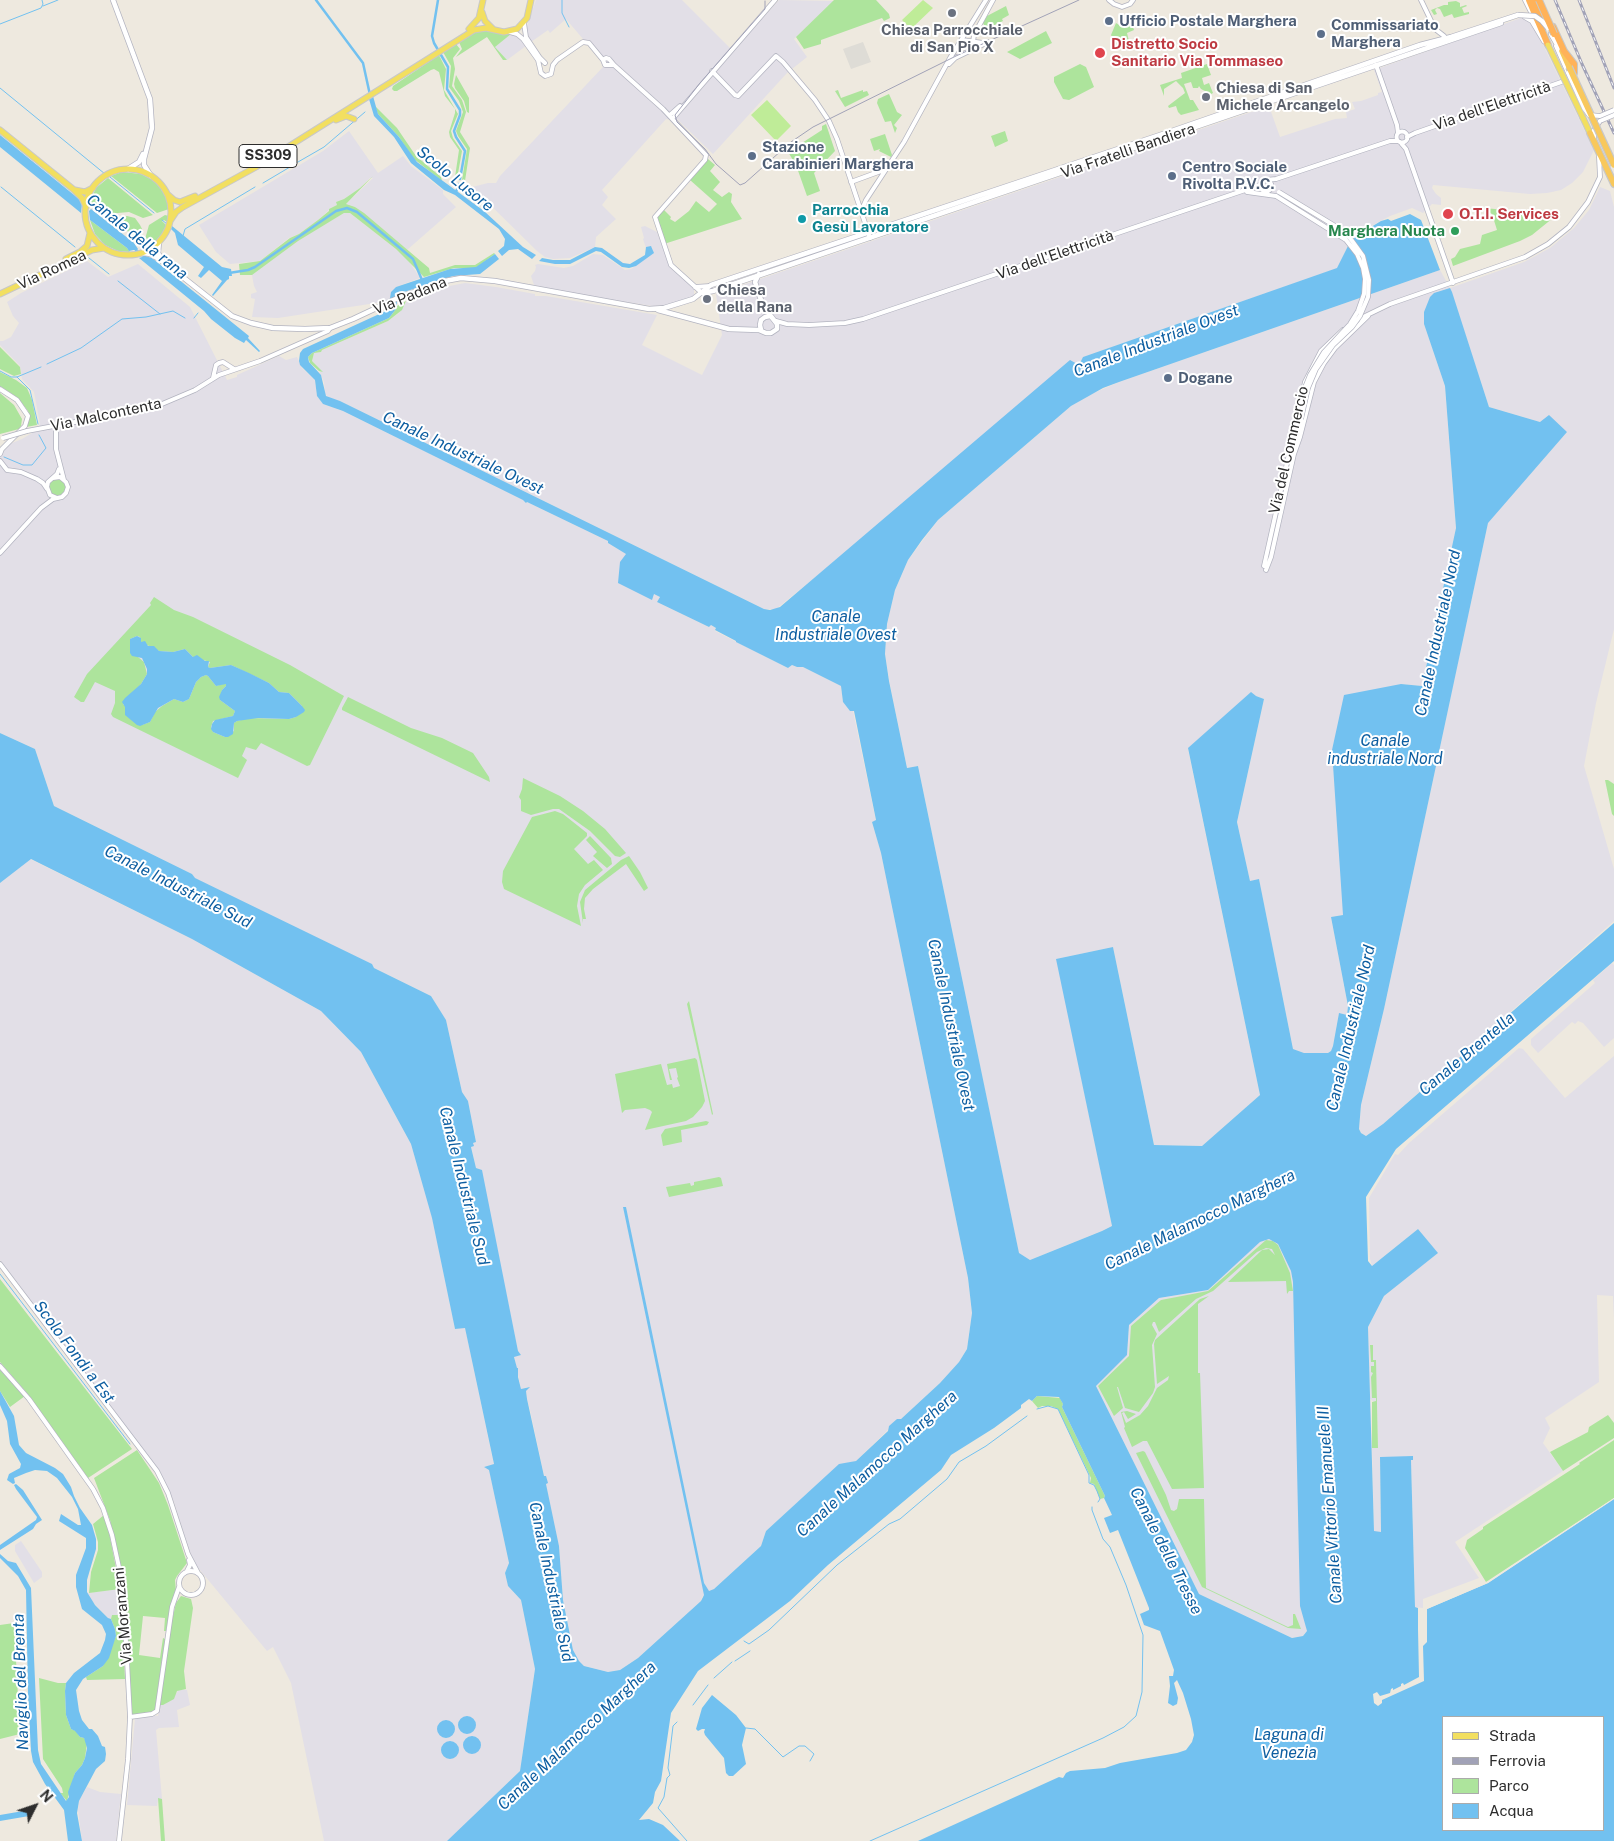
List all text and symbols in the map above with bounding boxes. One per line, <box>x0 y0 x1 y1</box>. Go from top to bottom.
marker: Chiesa Parrocchiale di San Pio X <box>946 7 958 19</box>
place label: Ufficio Postale Marghera <box>1119 12 1297 30</box>
marker: Ufficio Postale Marghera <box>1103 15 1115 27</box>
place label: Commissariato Marghera <box>1331 16 1439 51</box>
place label: Chiesa Parrocchiale di San Pio X <box>881 21 1023 56</box>
marker: Commissariato Marghera <box>1315 28 1327 40</box>
place label: Distretto Socio Sanitario Via Tommaseo <box>1111 35 1283 70</box>
marker: Distretto Socio Sanitario Via Tommaseo <box>1093 46 1107 60</box>
street label: Via dell'Elettricità <box>1431 77 1553 135</box>
place label: Chiesa di San Michele Arcangelo <box>1216 79 1350 114</box>
marker: Chiesa di San Michele Arcangelo <box>1200 91 1212 103</box>
street label: Via Fratelli Bandiera <box>1059 120 1197 182</box>
place label: Stazione Carabinieri Marghera <box>762 138 914 173</box>
water label: Scolo Lusore <box>413 142 497 216</box>
road number: SS309 <box>239 144 297 168</box>
marker: Stazione Carabinieri Marghera <box>746 150 758 162</box>
place label: Centro Sociale Rivolta P.V.C. <box>1182 158 1287 193</box>
marker: Centro Sociale Rivolta P.V.C. <box>1166 170 1178 182</box>
water label: Canale della rana <box>83 190 191 284</box>
place label: Parrocchia Gesù Lavoratore <box>812 201 929 236</box>
place label: O.T.I. Services <box>1459 205 1559 223</box>
marker: O.T.I. Services <box>1441 207 1455 221</box>
marker: Parrocchia Gesù Lavoratore <box>796 213 808 225</box>
place label: Marghera Nuota <box>1328 222 1445 240</box>
marker: Marghera Nuota <box>1449 225 1461 237</box>
street label: Via dell'Elettricità <box>994 226 1116 284</box>
street label: Via Romea <box>15 246 89 294</box>
street label: Via Padana <box>371 273 449 319</box>
place label: Chiesa della Rana <box>717 281 792 316</box>
marker: Chiesa della Rana <box>701 293 713 305</box>
water label: Canale Industriale Ovest <box>1071 301 1241 381</box>
place label: Dogane <box>1178 369 1233 387</box>
marker: Dogane <box>1162 372 1174 384</box>
street label: Via del Commercio <box>1266 384 1312 516</box>
street label: Via Malcontenta <box>49 394 163 436</box>
water label: Canale Industriale Ovest <box>380 407 546 499</box>
water label: Canale Industriale Nord <box>1411 548 1465 718</box>
water label: Canale Industriale Ovest <box>775 607 897 645</box>
water label: Canale industriale Nord <box>1327 731 1443 769</box>
water label: Canale Industriale Sud <box>101 841 255 933</box>
water label: Canale Industriale Ovest <box>923 937 979 1113</box>
water label: Canale Industriale Nord <box>1323 943 1379 1113</box>
water label: Canale Brentella <box>1415 1008 1519 1100</box>
water label: Canale Industriale Sud <box>435 1105 493 1267</box>
water label: Canale Malamocco Marghera <box>1102 1166 1298 1274</box>
water label: Scolo Fondi a Est <box>29 1297 119 1407</box>
water label: Canale Malamocco Marghera <box>793 1387 961 1541</box>
water label: Canale Vittorio Emanuele III <box>1314 1405 1346 1605</box>
water label: Canale delle Tresse <box>1126 1484 1206 1618</box>
water label: Canale Industriale Sud <box>525 1500 577 1664</box>
street label: Via Moranzani <box>110 1566 136 1666</box>
water label: Naviglio del Brenta <box>9 1613 33 1751</box>
water label: Canale Malamocco Marghera <box>494 1658 660 1814</box>
legend <box>1442 1716 1604 1831</box>
water label: Laguna di Venezia <box>1254 1725 1324 1763</box>
text: Strada <box>1489 1727 1536 1744</box>
text: Ferrovia <box>1489 1752 1546 1769</box>
text: Parco <box>1489 1777 1529 1794</box>
north arrow <box>10 1781 60 1831</box>
text: N <box>37 1787 56 1806</box>
text: Acqua <box>1489 1802 1534 1819</box>

